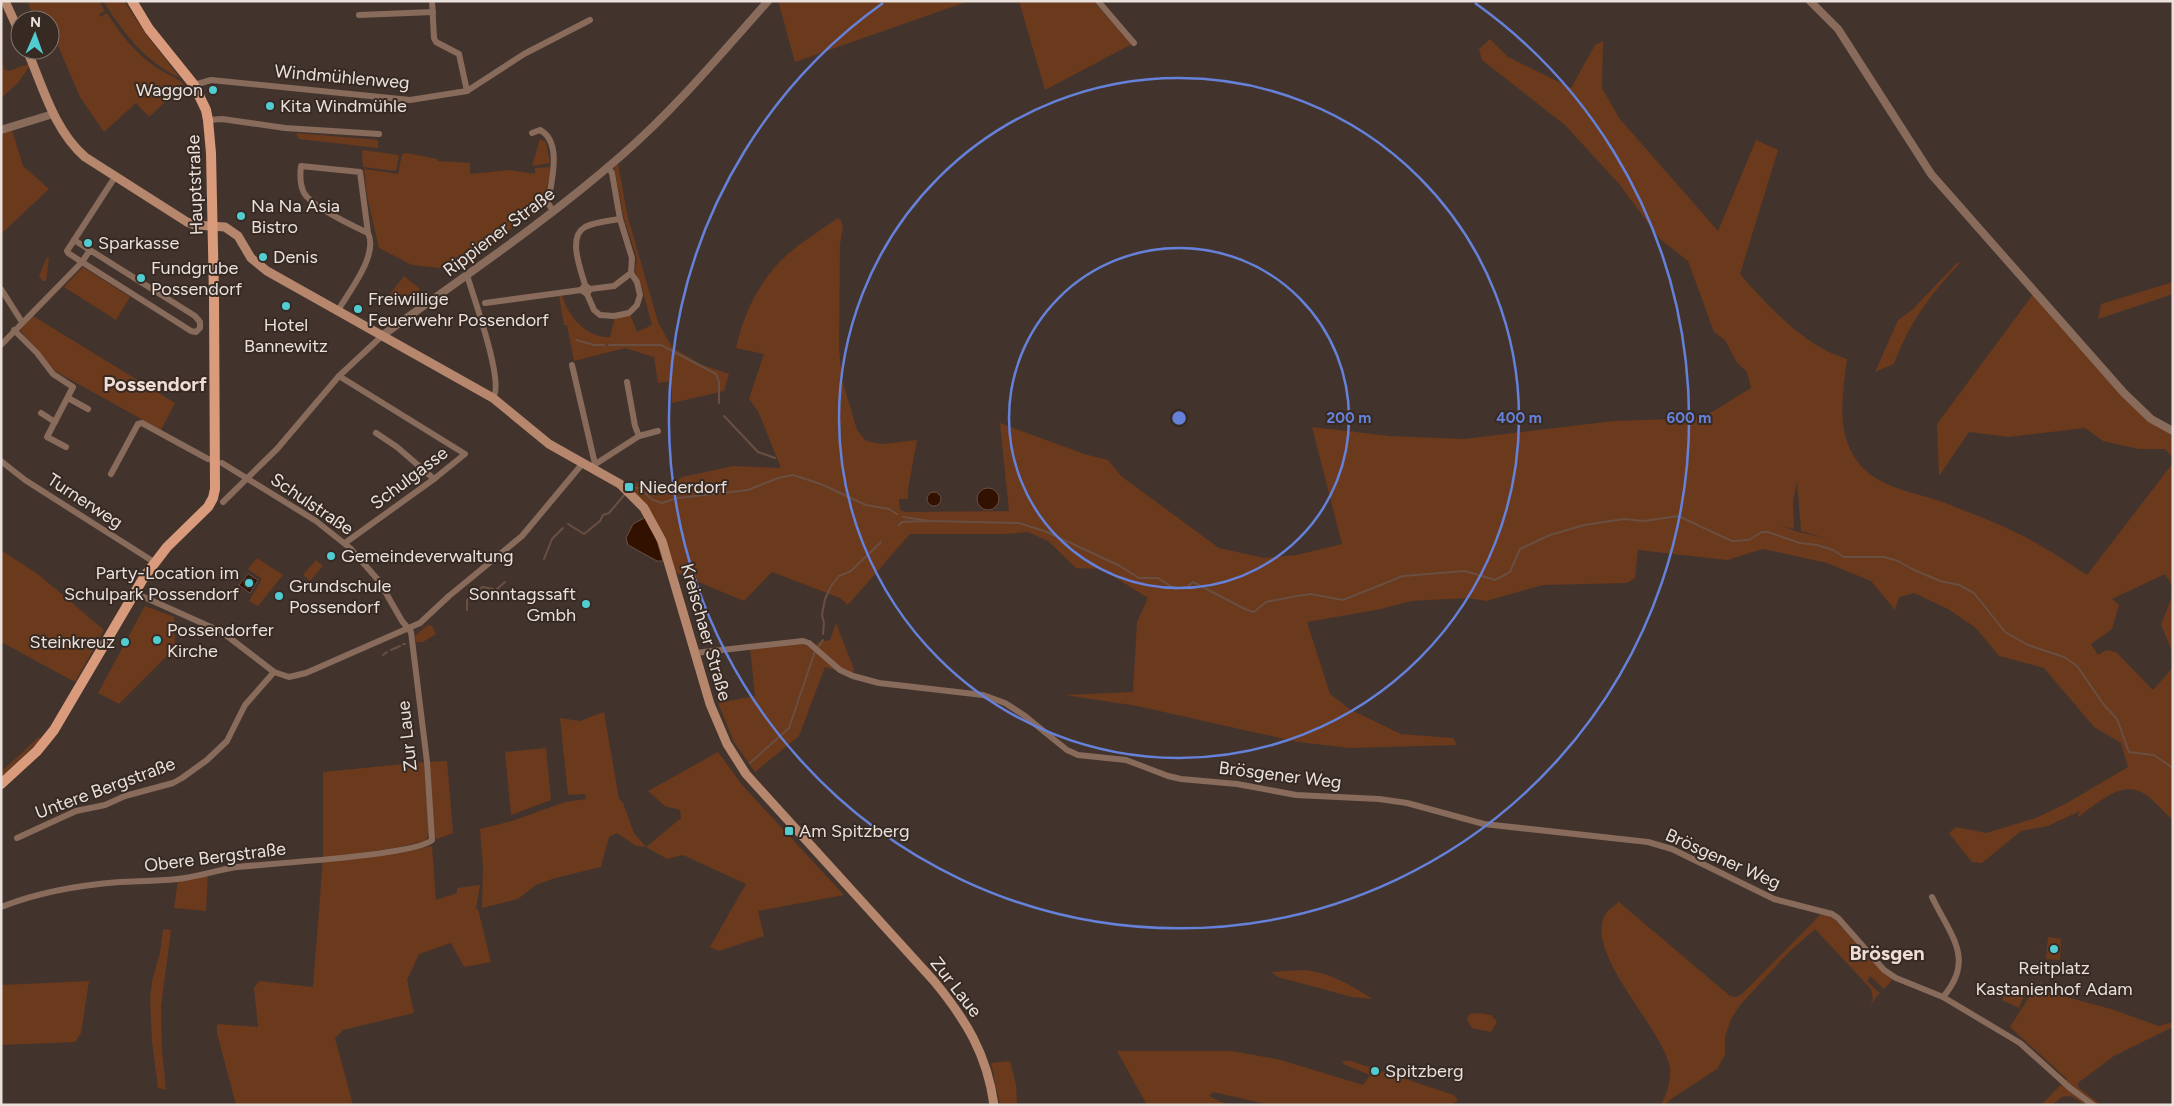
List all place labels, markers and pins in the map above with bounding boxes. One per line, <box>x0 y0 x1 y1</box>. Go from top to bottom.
place label: Waggon <box>136 79 203 101</box>
marker: Waggon <box>207 84 219 96</box>
place label: Kita Windmühle <box>280 95 407 117</box>
marker: Kita Windmühle <box>264 100 276 112</box>
place label: Na Na Asia Bistro <box>251 195 340 238</box>
marker: Na Na Asia Bistro <box>235 210 247 222</box>
place label: Sparkasse <box>98 232 179 254</box>
marker: Sparkasse <box>82 237 94 249</box>
place label: Denis <box>273 246 318 268</box>
marker: Denis <box>257 251 269 263</box>
place label: Fundgrube Possendorf <box>151 257 242 300</box>
marker: Fundgrube Possendorf <box>135 272 147 284</box>
place label: Freiwillige Feuerwehr Possendorf <box>368 288 549 331</box>
marker: Hotel Bannewitz <box>280 300 292 312</box>
marker: Freiwillige Feuerwehr Possendorf <box>352 303 364 315</box>
place label: Hotel Bannewitz <box>244 314 328 357</box>
centre of rings <box>1170 409 1188 427</box>
place label: Niederdorf <box>639 476 727 498</box>
marker: Niederdorf <box>623 481 635 493</box>
place label: Gemeindeverwaltung <box>341 545 514 567</box>
marker: Gemeindeverwaltung <box>325 550 337 562</box>
place label: Party-Location im Schulpark Possendorf <box>64 562 239 605</box>
place label: Grundschule Possendorf <box>289 575 392 618</box>
marker: Party-Location im Schulpark Possendorf <box>243 577 255 589</box>
place label: Sonntagssaft Gmbh <box>469 583 576 626</box>
marker: Grundschule Possendorf <box>273 590 285 602</box>
marker: Sonntagssaft Gmbh <box>580 598 592 610</box>
place label: Possendorfer Kirche <box>167 619 274 662</box>
place label: Steinkreuz <box>30 631 115 653</box>
marker: Possendorfer Kirche <box>151 634 163 646</box>
marker: Steinkreuz <box>119 636 131 648</box>
place label: Am Spitzberg <box>799 820 909 842</box>
marker: Am Spitzberg <box>783 825 795 837</box>
marker: Reitplatz Kastanienhof Adam <box>2048 943 2060 955</box>
place label: Reitplatz Kastanienhof Adam <box>1975 957 2133 1000</box>
place label: Spitzberg <box>1385 1060 1464 1082</box>
marker: Spitzberg <box>1369 1065 1381 1077</box>

